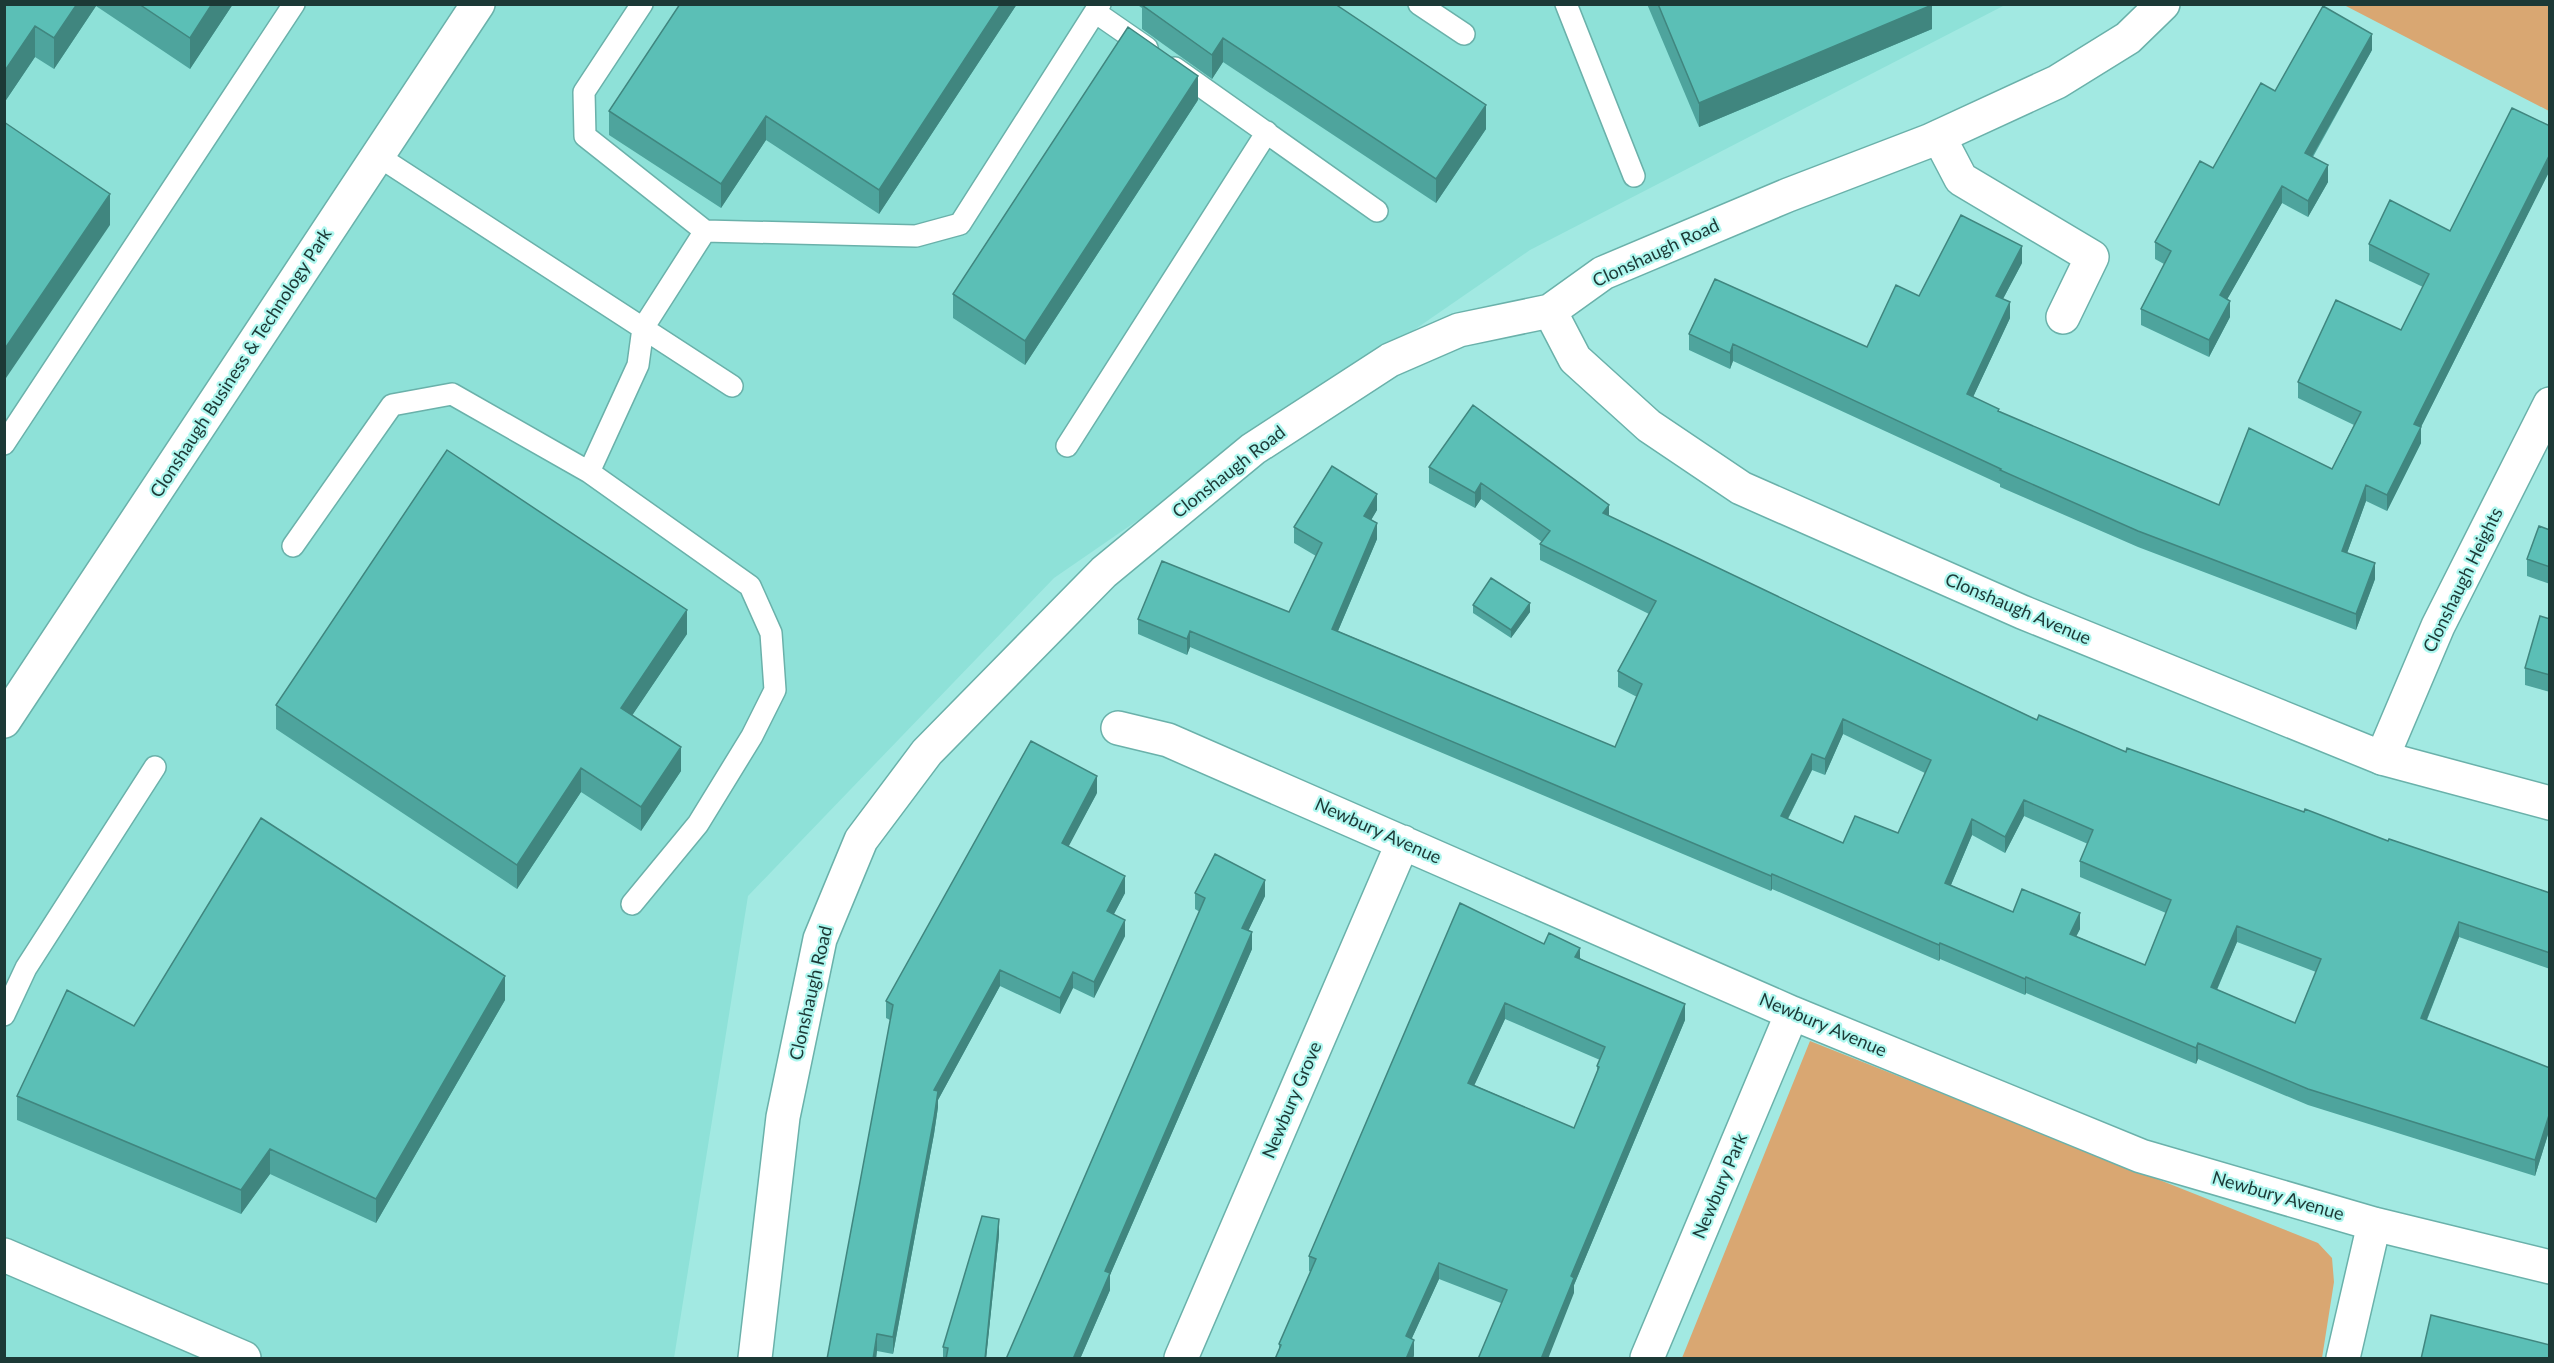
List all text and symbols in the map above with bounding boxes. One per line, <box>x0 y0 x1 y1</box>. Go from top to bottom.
street label: Clonshaugh Road <box>1589 213 1722 291</box>
street label: Clonshaugh Business & Technology Park <box>145 223 336 501</box>
street label: Clonshaugh Road <box>1168 420 1289 522</box>
street label: Clonshaugh Heights <box>2418 503 2507 655</box>
street label: Clonshaugh Avenue <box>1942 567 2095 649</box>
street label: Newbury Avenue <box>1312 792 1445 868</box>
street label: Clonshaugh Road <box>784 923 836 1062</box>
street label: Newbury Avenue <box>1756 987 1890 1061</box>
street label: Newbury Grove <box>1257 1038 1326 1161</box>
street label: Newbury Park <box>1687 1129 1751 1242</box>
street label: Newbury Avenue <box>2210 1166 2347 1224</box>

